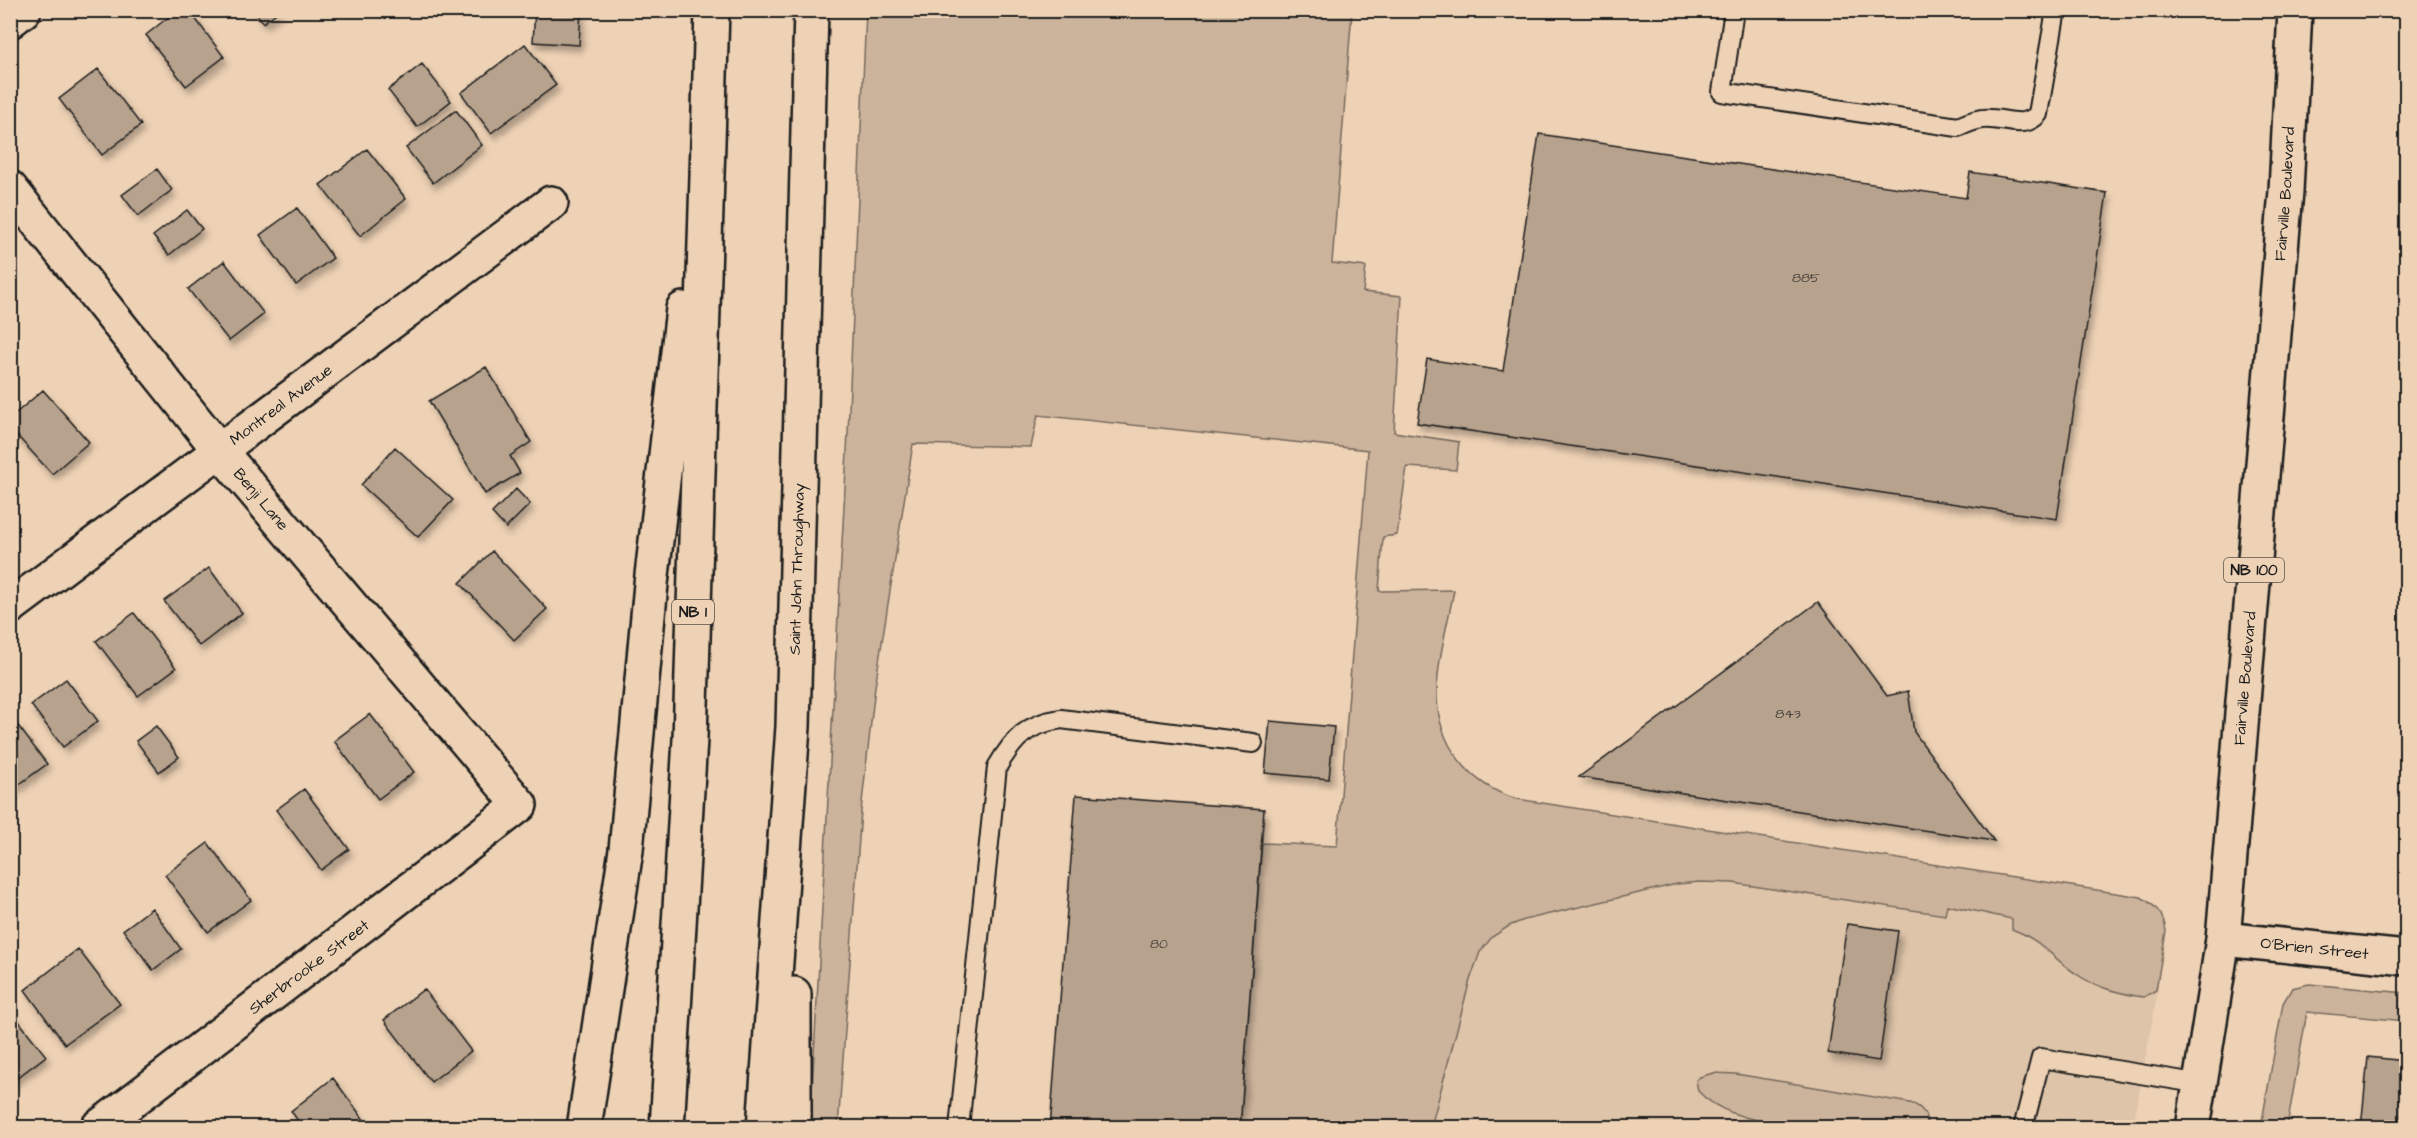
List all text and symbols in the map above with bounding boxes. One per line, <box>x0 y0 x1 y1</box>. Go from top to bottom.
street label: Fairville Boulevard <box>2269 126 2300 262</box>
house number: 885 <box>1792 268 1820 288</box>
street label: Montreal Avenue <box>225 359 337 450</box>
street label: Benji Lane <box>228 463 294 536</box>
street label: Saint John Throughway <box>784 483 811 655</box>
road number: NB 100 <box>2224 558 2284 582</box>
road number: NB 1 <box>672 600 714 624</box>
street label: Fairville Boulevard <box>2228 610 2262 746</box>
house number: 843 <box>1775 704 1801 724</box>
street label: Sherbrooke Street <box>244 914 374 1020</box>
street label: O'Brien Street <box>2259 932 2370 965</box>
house number: 80 <box>1150 934 1168 954</box>

